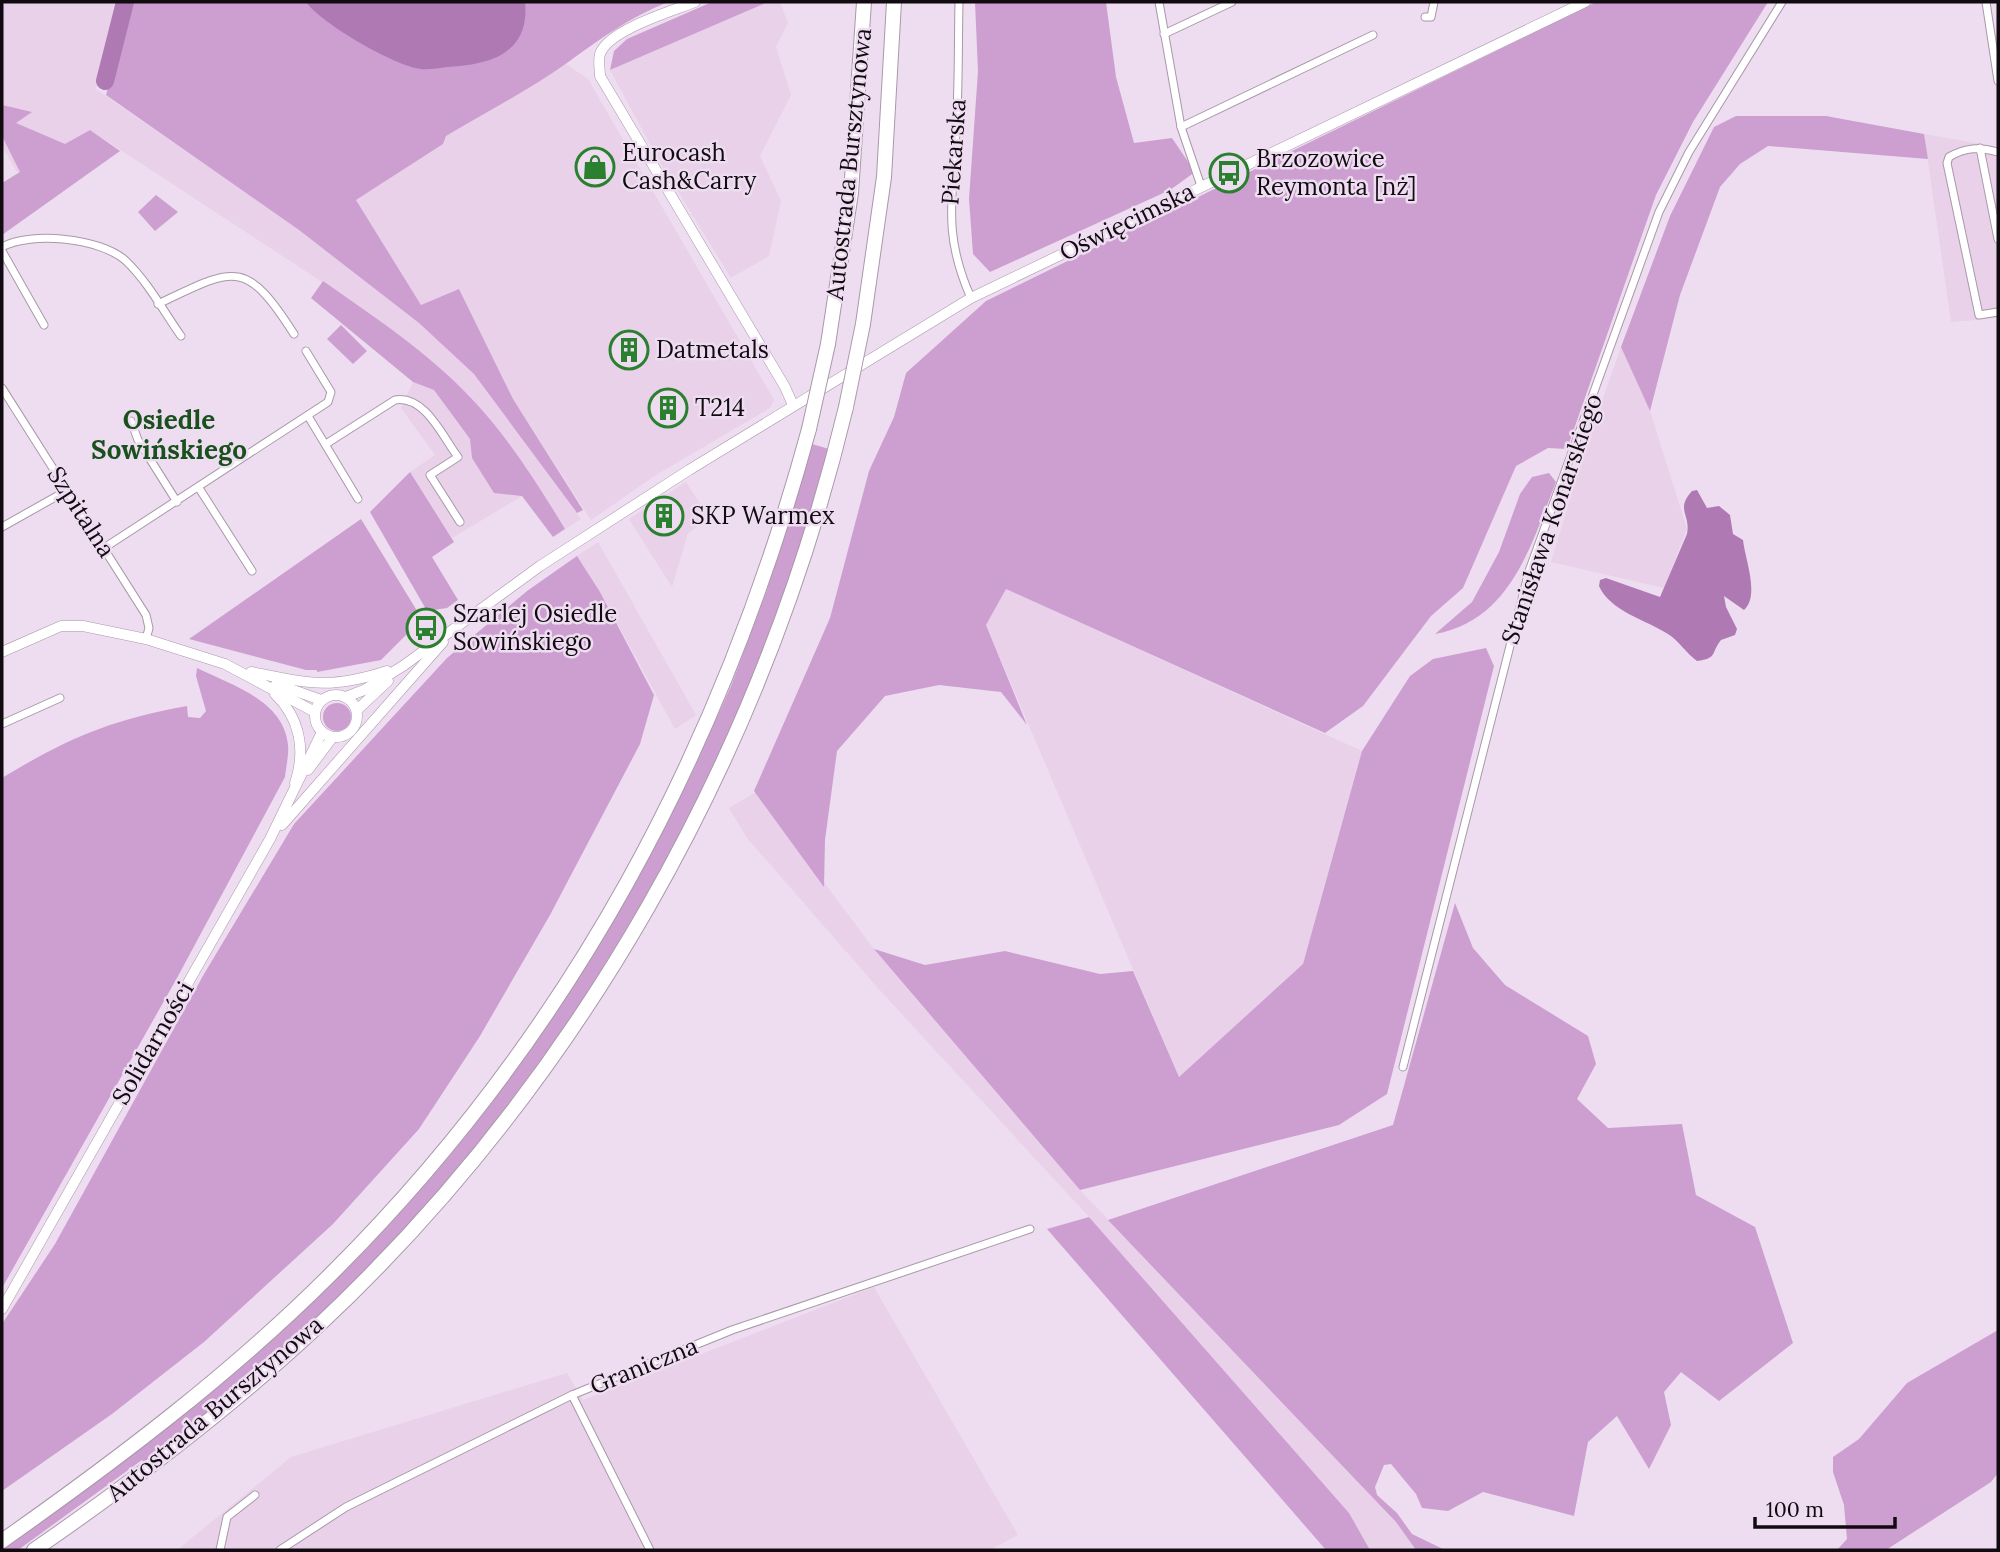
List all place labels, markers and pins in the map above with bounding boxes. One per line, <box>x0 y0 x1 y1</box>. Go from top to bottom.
place label: Eurocash Cash&Carry <box>622 137 757 196</box>
place label: Brzozowice Reymonta [nż] <box>1256 143 1416 202</box>
shop icon: Eurocash Cash&Carry <box>574 146 616 188</box>
bus stop icon: Brzozowice Reymonta [nż] <box>1208 152 1250 194</box>
building icon: Datmetals <box>608 329 650 371</box>
place label: Datmetals <box>656 334 769 365</box>
building icon: T214 <box>647 387 689 429</box>
place label: T214 <box>695 392 745 423</box>
building icon: SKP Warmex <box>643 495 685 537</box>
place label: SKP Warmex <box>691 500 835 531</box>
place label: Szarlej Osiedle Sowińskiego <box>453 598 617 657</box>
bus stop icon: Szarlej Osiedle Sowińskiego <box>405 607 447 649</box>

